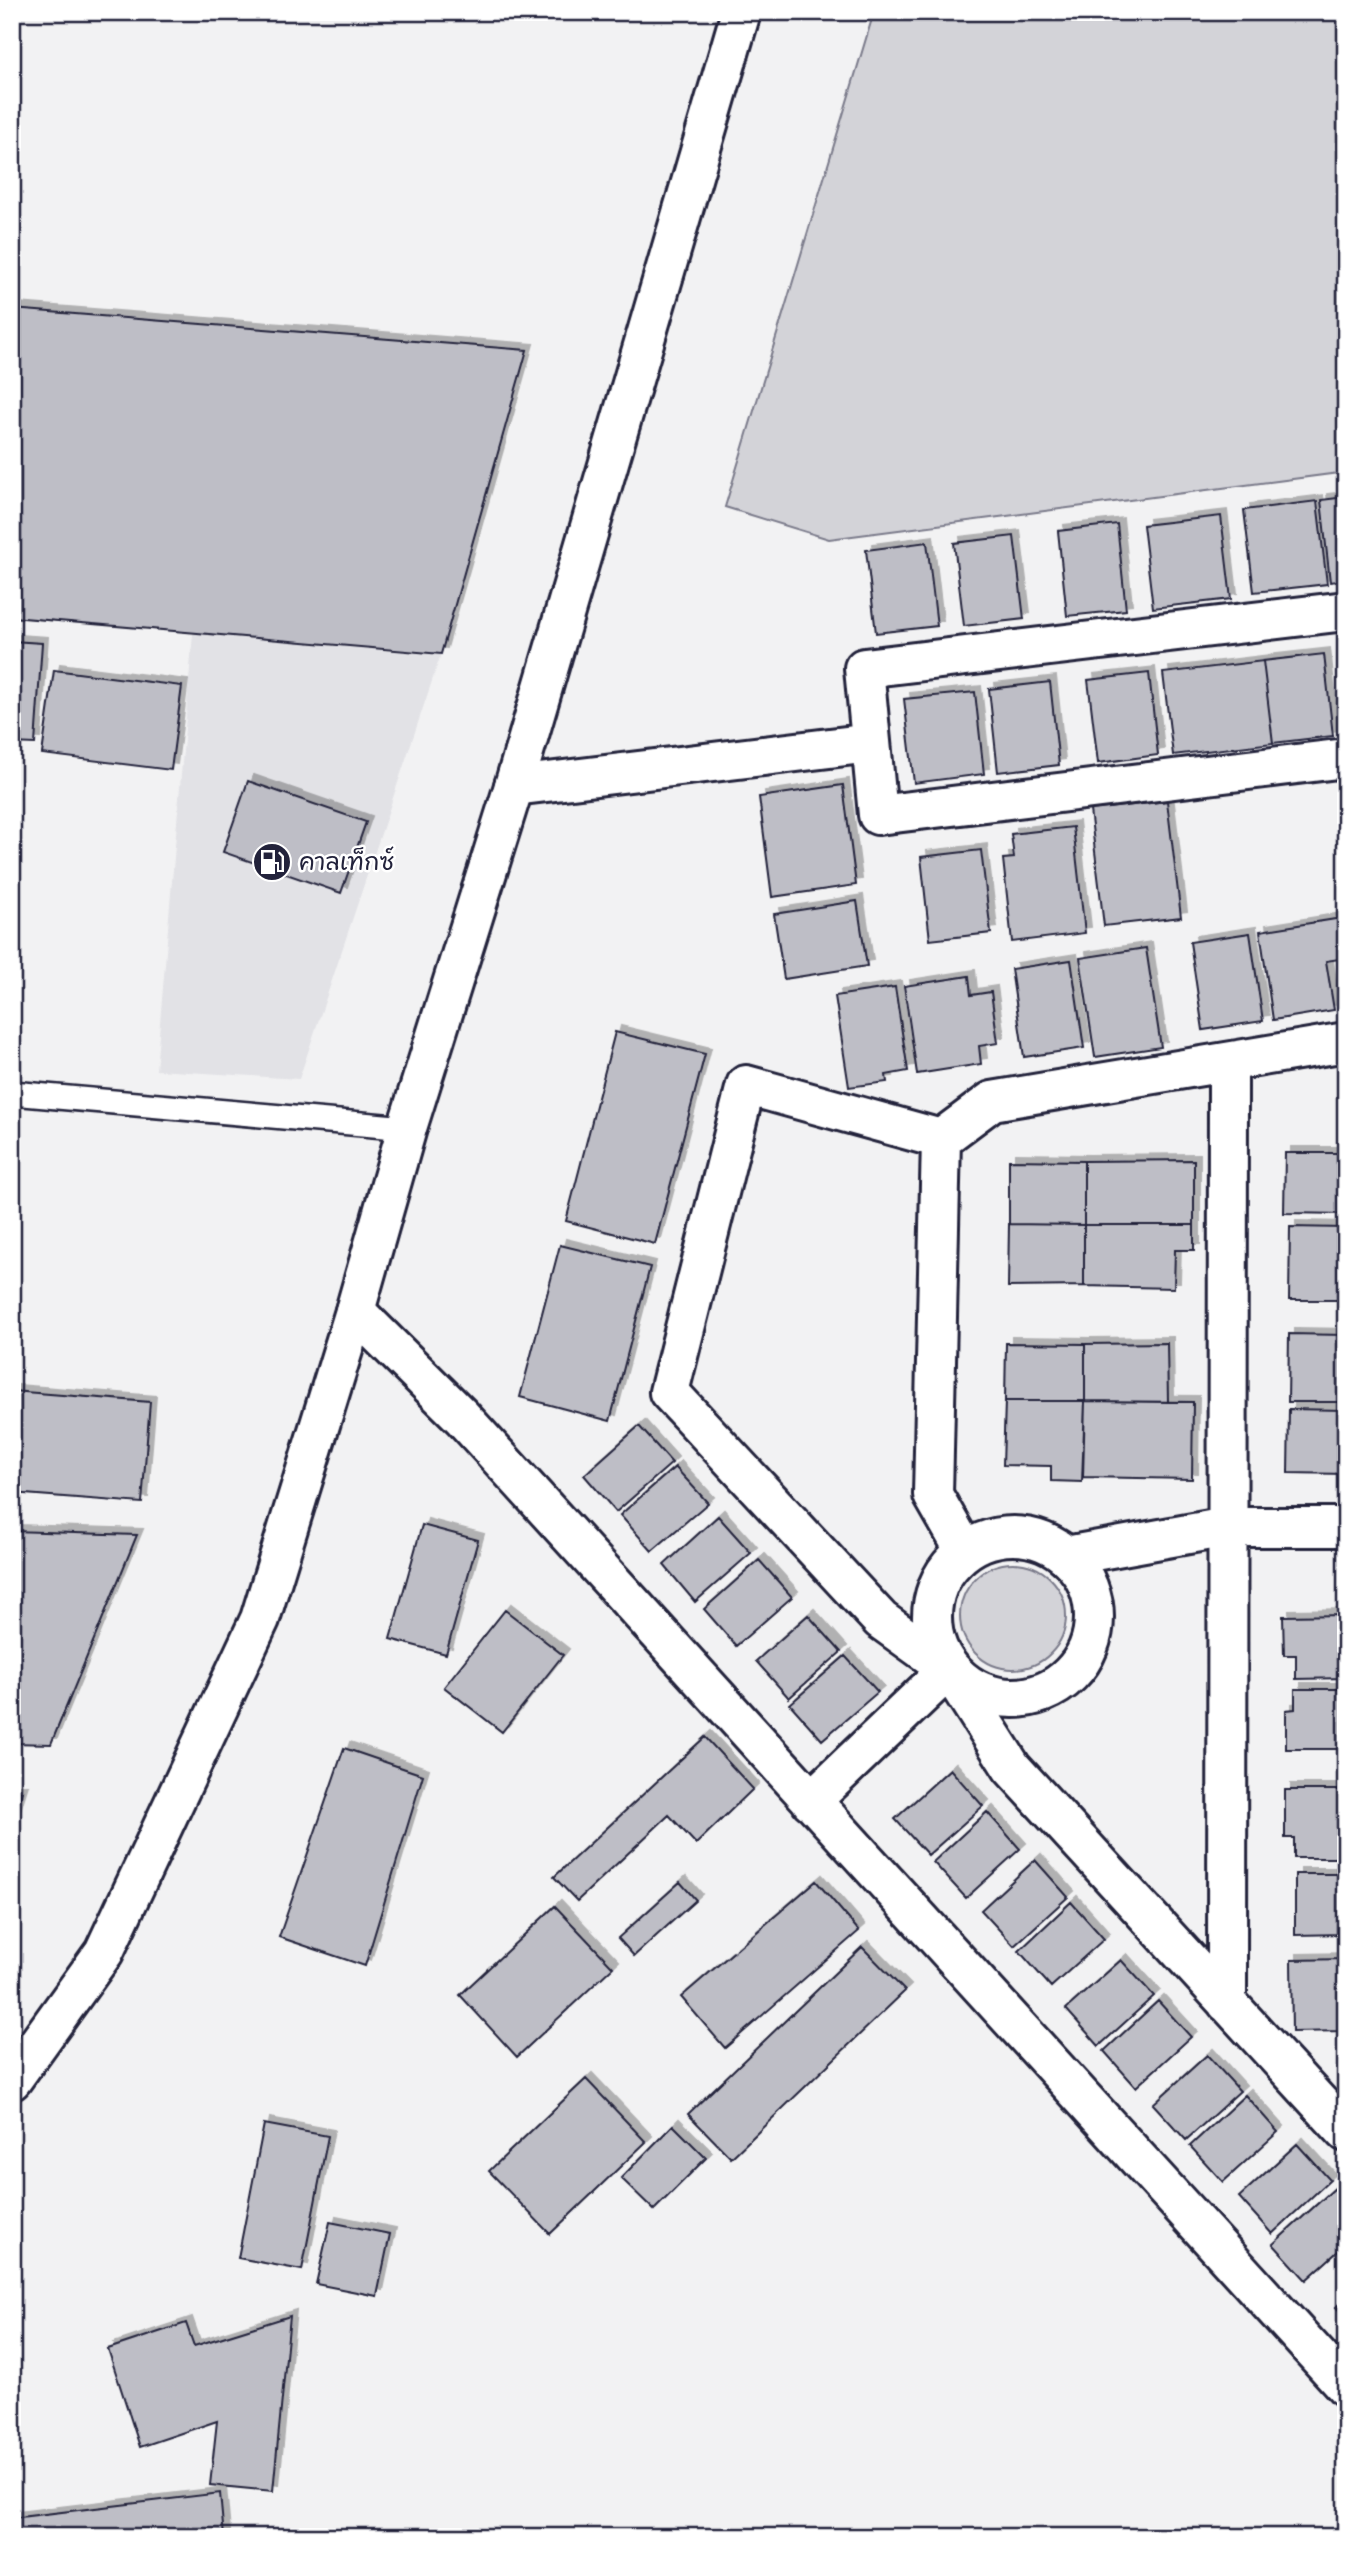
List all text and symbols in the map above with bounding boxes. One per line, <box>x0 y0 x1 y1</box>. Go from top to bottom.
fuel station icon: คาลเท็กซ์ <box>251 841 293 883</box>
place label: คาลเท็กซ์ <box>299 844 394 883</box>

